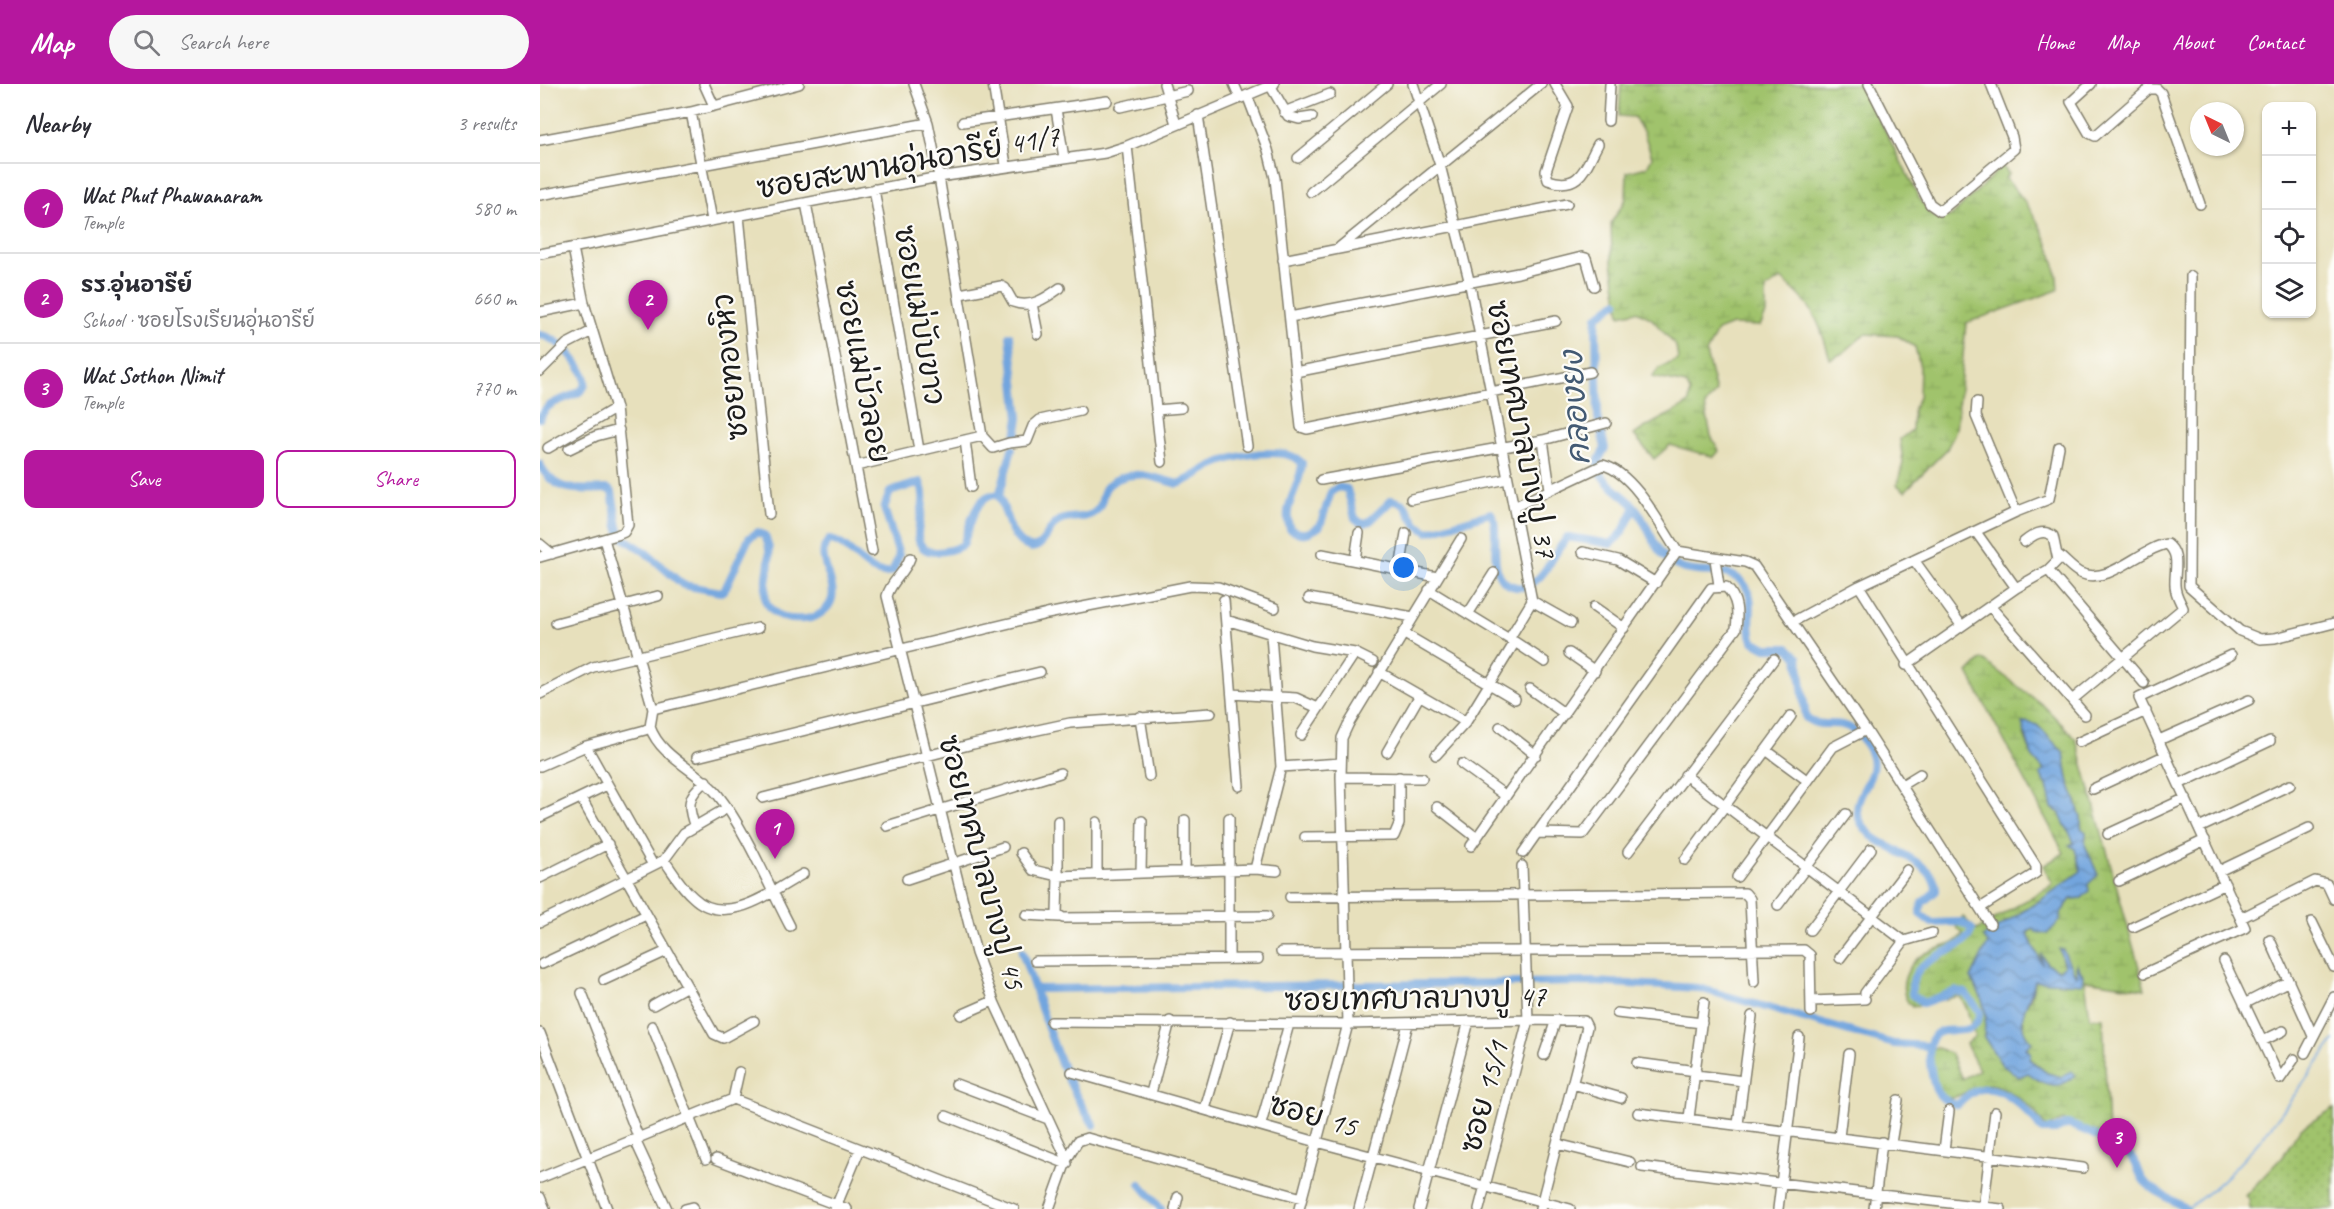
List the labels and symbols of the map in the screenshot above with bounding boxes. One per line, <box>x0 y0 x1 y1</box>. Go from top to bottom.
north arrow <box>2190 102 2244 156</box>
street label: ซอยสะพานอุ่นอารีย์ 41/7 <box>753 115 1064 210</box>
street label: ซอยแม่บับขาว <box>886 222 955 408</box>
street label: ซอยแม่บัวลอย <box>827 277 900 467</box>
pin: 2 <box>628 280 668 330</box>
street label: ซอยทองหิว <box>703 292 757 442</box>
street label: ซอยเทศบาลบางปู 37 <box>1475 297 1566 563</box>
water label: คลองยง <box>1550 347 1599 466</box>
your location <box>1389 553 1418 582</box>
street label: ซอยเทศบาลบางปู 45 <box>927 731 1035 995</box>
pin: 1 <box>756 810 794 859</box>
street label: ซอยเทศบาลบางปู 47 <box>1284 977 1548 1022</box>
street label: ซอย 15/1 <box>1451 1036 1517 1157</box>
street label: ซอย 15 <box>1264 1084 1363 1146</box>
pin: 3 <box>2098 1118 2136 1168</box>

